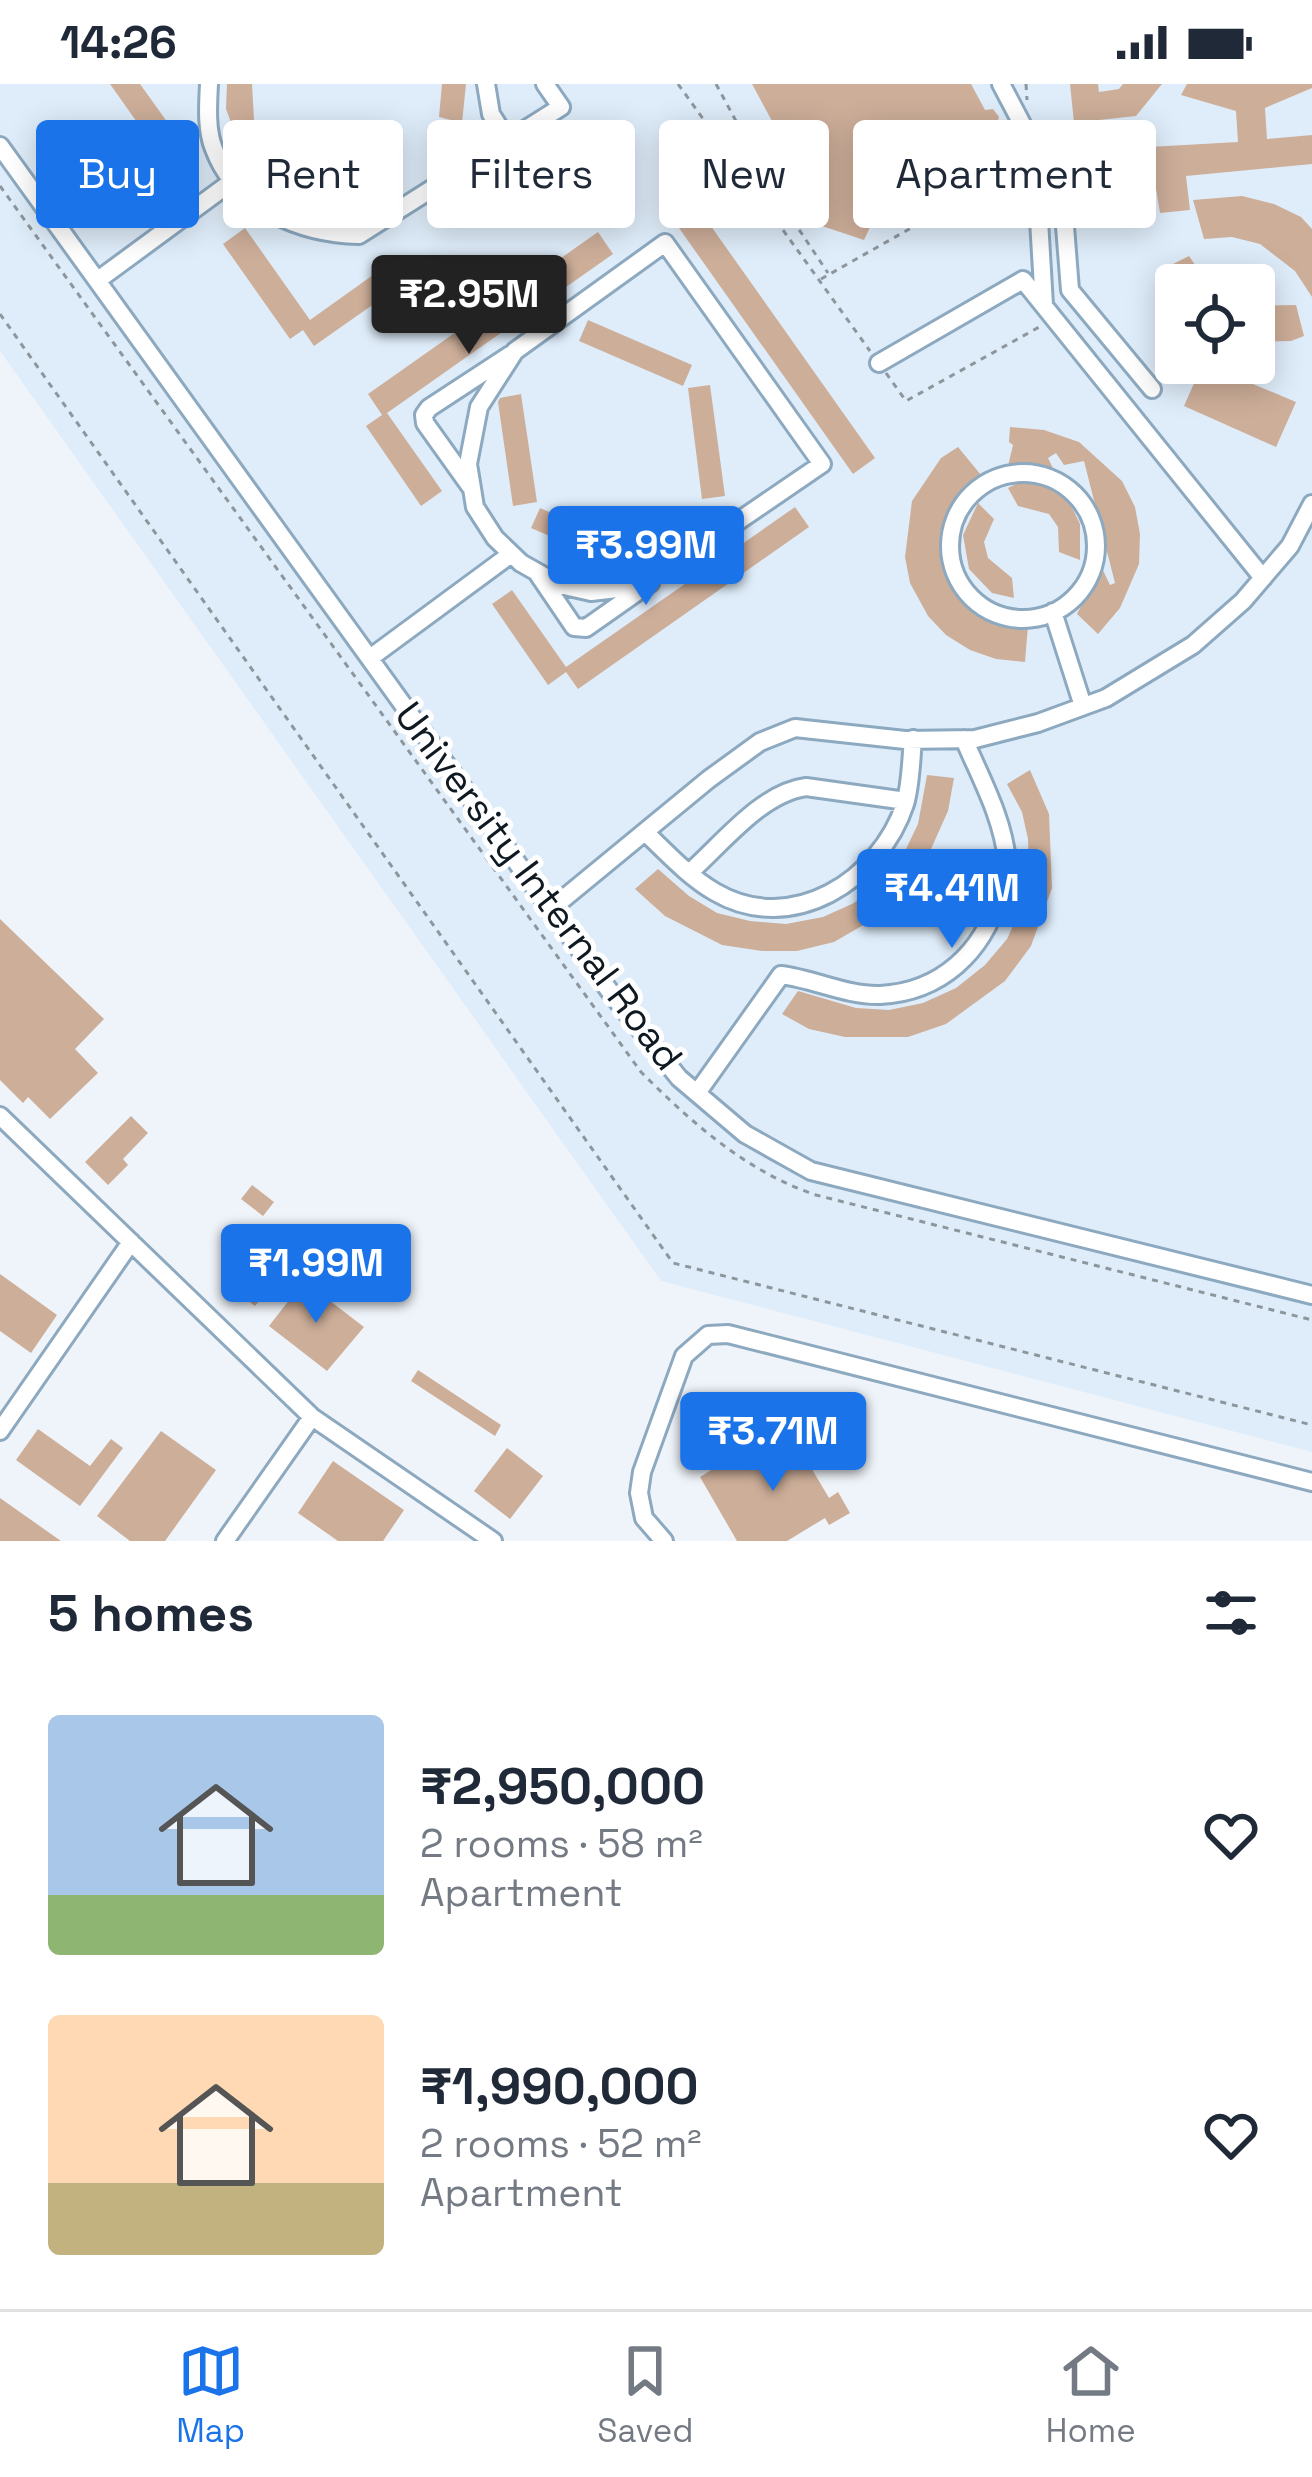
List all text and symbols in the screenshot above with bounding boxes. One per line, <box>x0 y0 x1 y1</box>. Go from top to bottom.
text: 14:26 <box>60 14 177 71</box>
chip: Buy <box>36 120 199 228</box>
chip: Rent <box>223 120 403 228</box>
chip: Filters <box>427 120 635 228</box>
chip: New <box>659 120 829 228</box>
chip: Apartment <box>853 120 1156 228</box>
pin: ₹2.95M <box>371 255 567 357</box>
map controls <box>1155 264 1275 384</box>
button: locate <box>1155 264 1275 384</box>
text: ₹2.95M <box>399 269 539 318</box>
pin: ₹3.99M <box>548 506 744 608</box>
text: ₹3.99M <box>575 520 717 569</box>
street label: University Internal Road <box>384 692 694 1080</box>
pin: ₹4.41M <box>854 849 1050 951</box>
text: ₹4.41M <box>884 863 1020 912</box>
pin: ₹1.99M <box>218 1224 414 1326</box>
text: ₹1.99M <box>248 1238 384 1287</box>
pin: ₹3.71M <box>675 1392 871 1494</box>
text: ₹3.71M <box>707 1406 839 1455</box>
icon: filters <box>1198 1580 1264 1646</box>
text: 5 homes <box>48 1581 254 1646</box>
text: ₹2,950,000 <box>420 1754 705 1819</box>
icon: home <box>144 1763 288 1907</box>
icon: heart <box>1198 1802 1264 1868</box>
text: 2 rooms · 58 m² <box>420 1819 703 1868</box>
text: Apartment <box>420 1868 623 1917</box>
text: ₹1,990,000 <box>420 2054 699 2119</box>
icon: home <box>144 2063 288 2207</box>
icon: heart <box>1198 2102 1264 2168</box>
text: 2 rooms · 52 m² <box>420 2119 702 2168</box>
text: Apartment <box>420 2168 623 2217</box>
tab: Map <box>176 2338 245 2452</box>
tab: Saved <box>597 2338 694 2452</box>
tab: Home <box>1046 2338 1136 2452</box>

